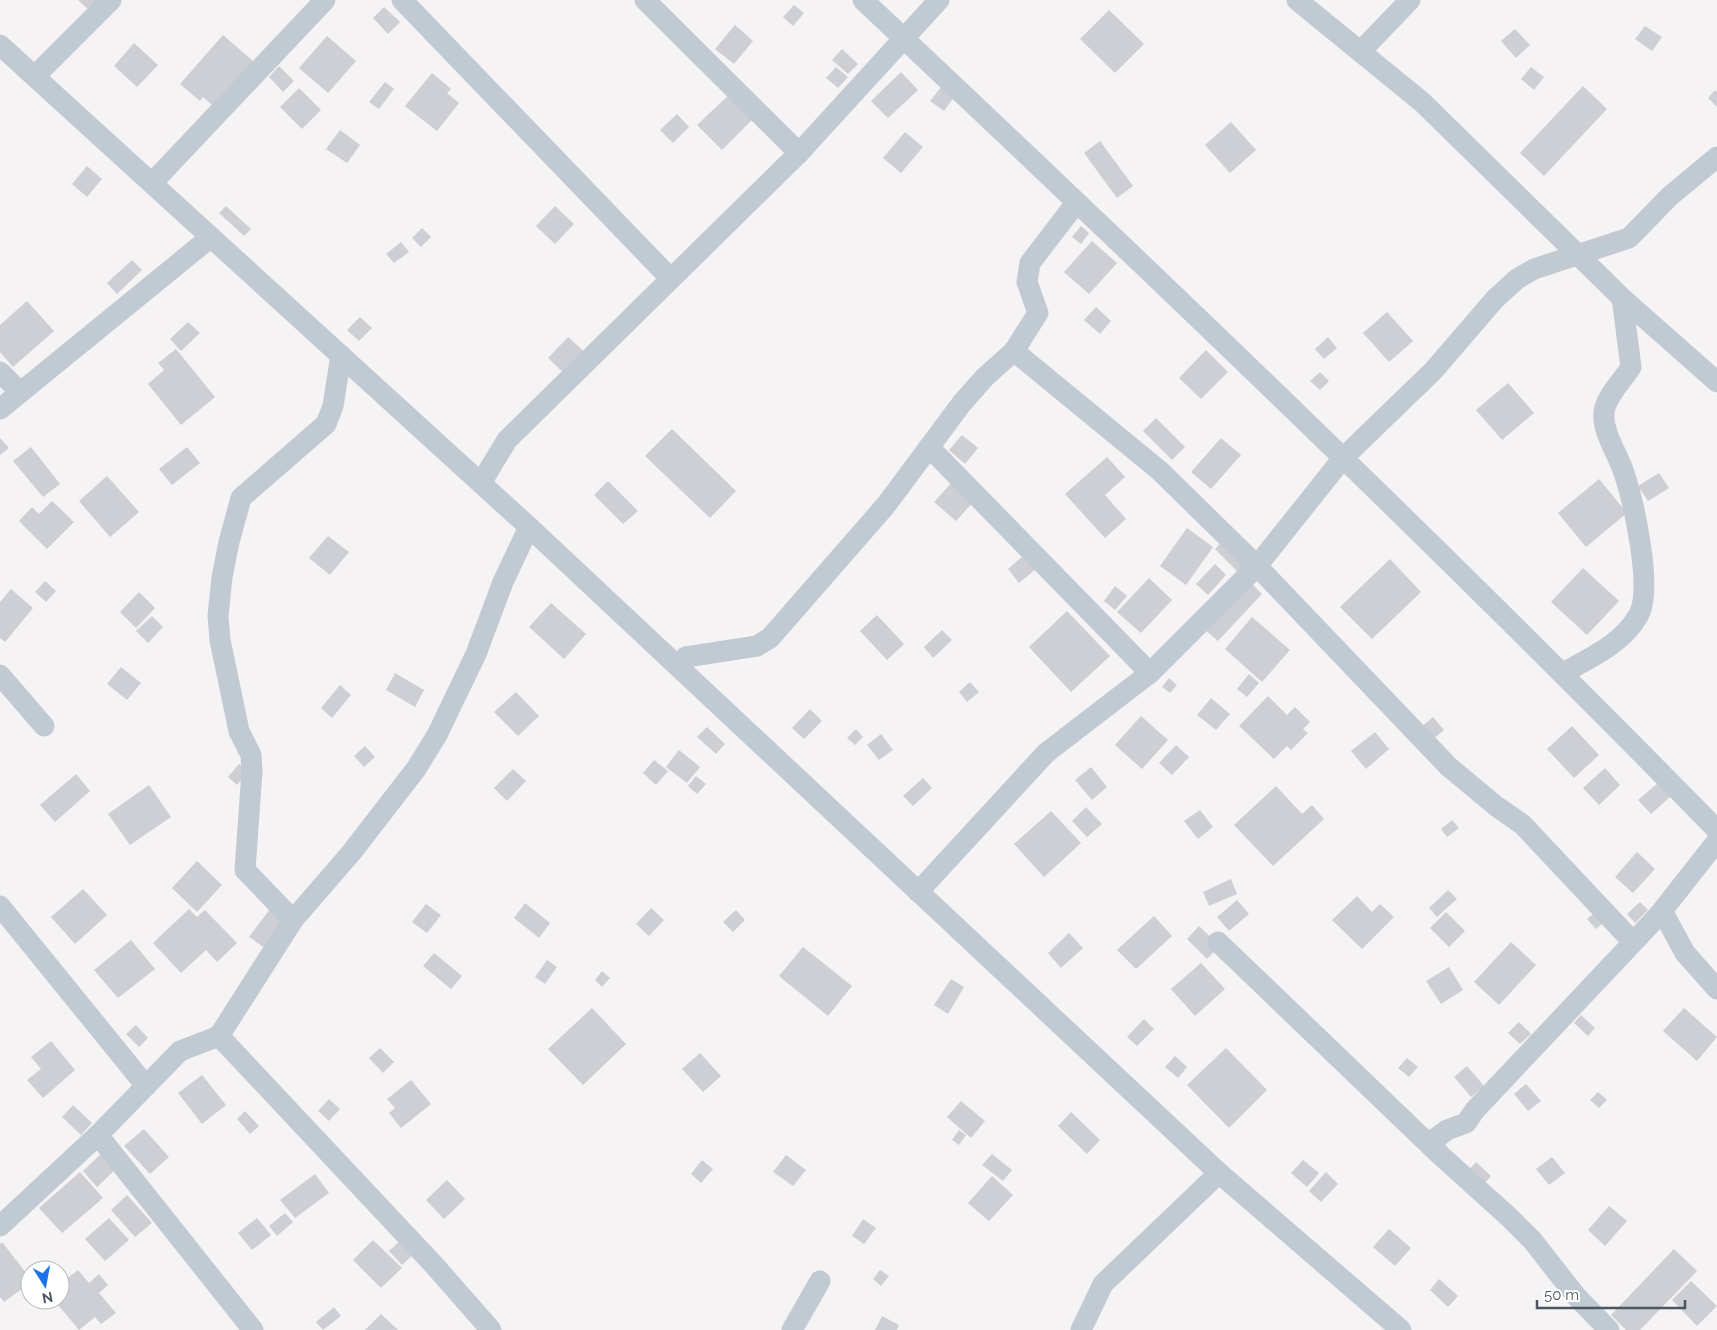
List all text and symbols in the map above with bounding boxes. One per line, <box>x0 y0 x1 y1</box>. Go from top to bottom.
north arrow <box>20 1260 70 1310</box>
scale bar <box>1537 1278 1684 1310</box>
text: 50 m <box>1544 1286 1579 1304</box>
text: N <box>41 1289 54 1307</box>

